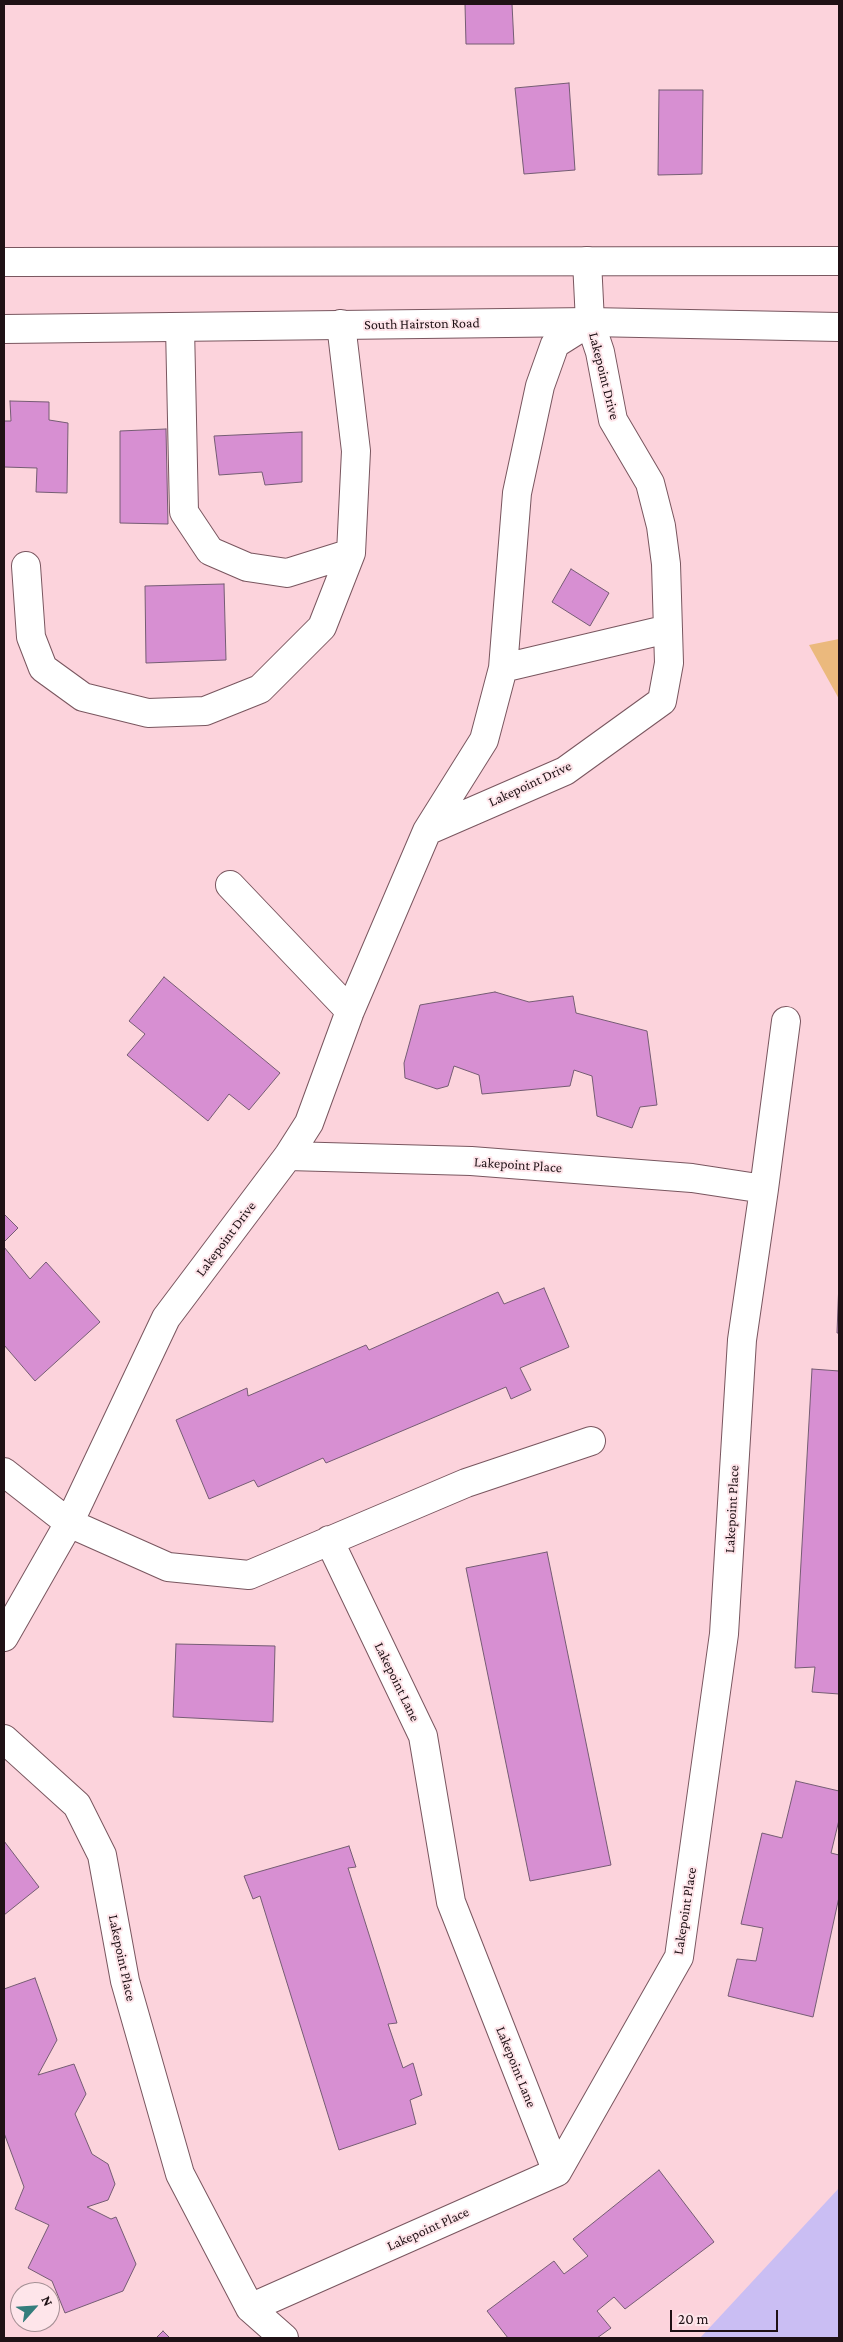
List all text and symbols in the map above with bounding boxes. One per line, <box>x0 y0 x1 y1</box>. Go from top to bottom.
street label: South Hairston Road <box>364 315 480 333</box>
street label: Lakepoint Drive <box>585 331 623 421</box>
street label: Lakepoint Drive <box>486 757 574 811</box>
street label: Lakepoint Place <box>474 1154 562 1176</box>
street label: Lakepoint Drive <box>192 1198 260 1280</box>
street label: Lakepoint Place <box>721 1465 743 1553</box>
street label: Lakepoint Lane <box>371 1640 423 1724</box>
street label: Lakepoint Place <box>670 1866 700 1956</box>
street label: Lakepoint Place <box>105 1913 139 2003</box>
street label: Lakepoint Lane <box>492 2024 540 2110</box>
street label: Lakepoint Place <box>384 2203 472 2255</box>
north arrow <box>10 2282 60 2332</box>
text: N <box>38 2293 57 2309</box>
scale bar <box>673 2300 780 2332</box>
text: 20 m <box>678 2311 709 2327</box>

